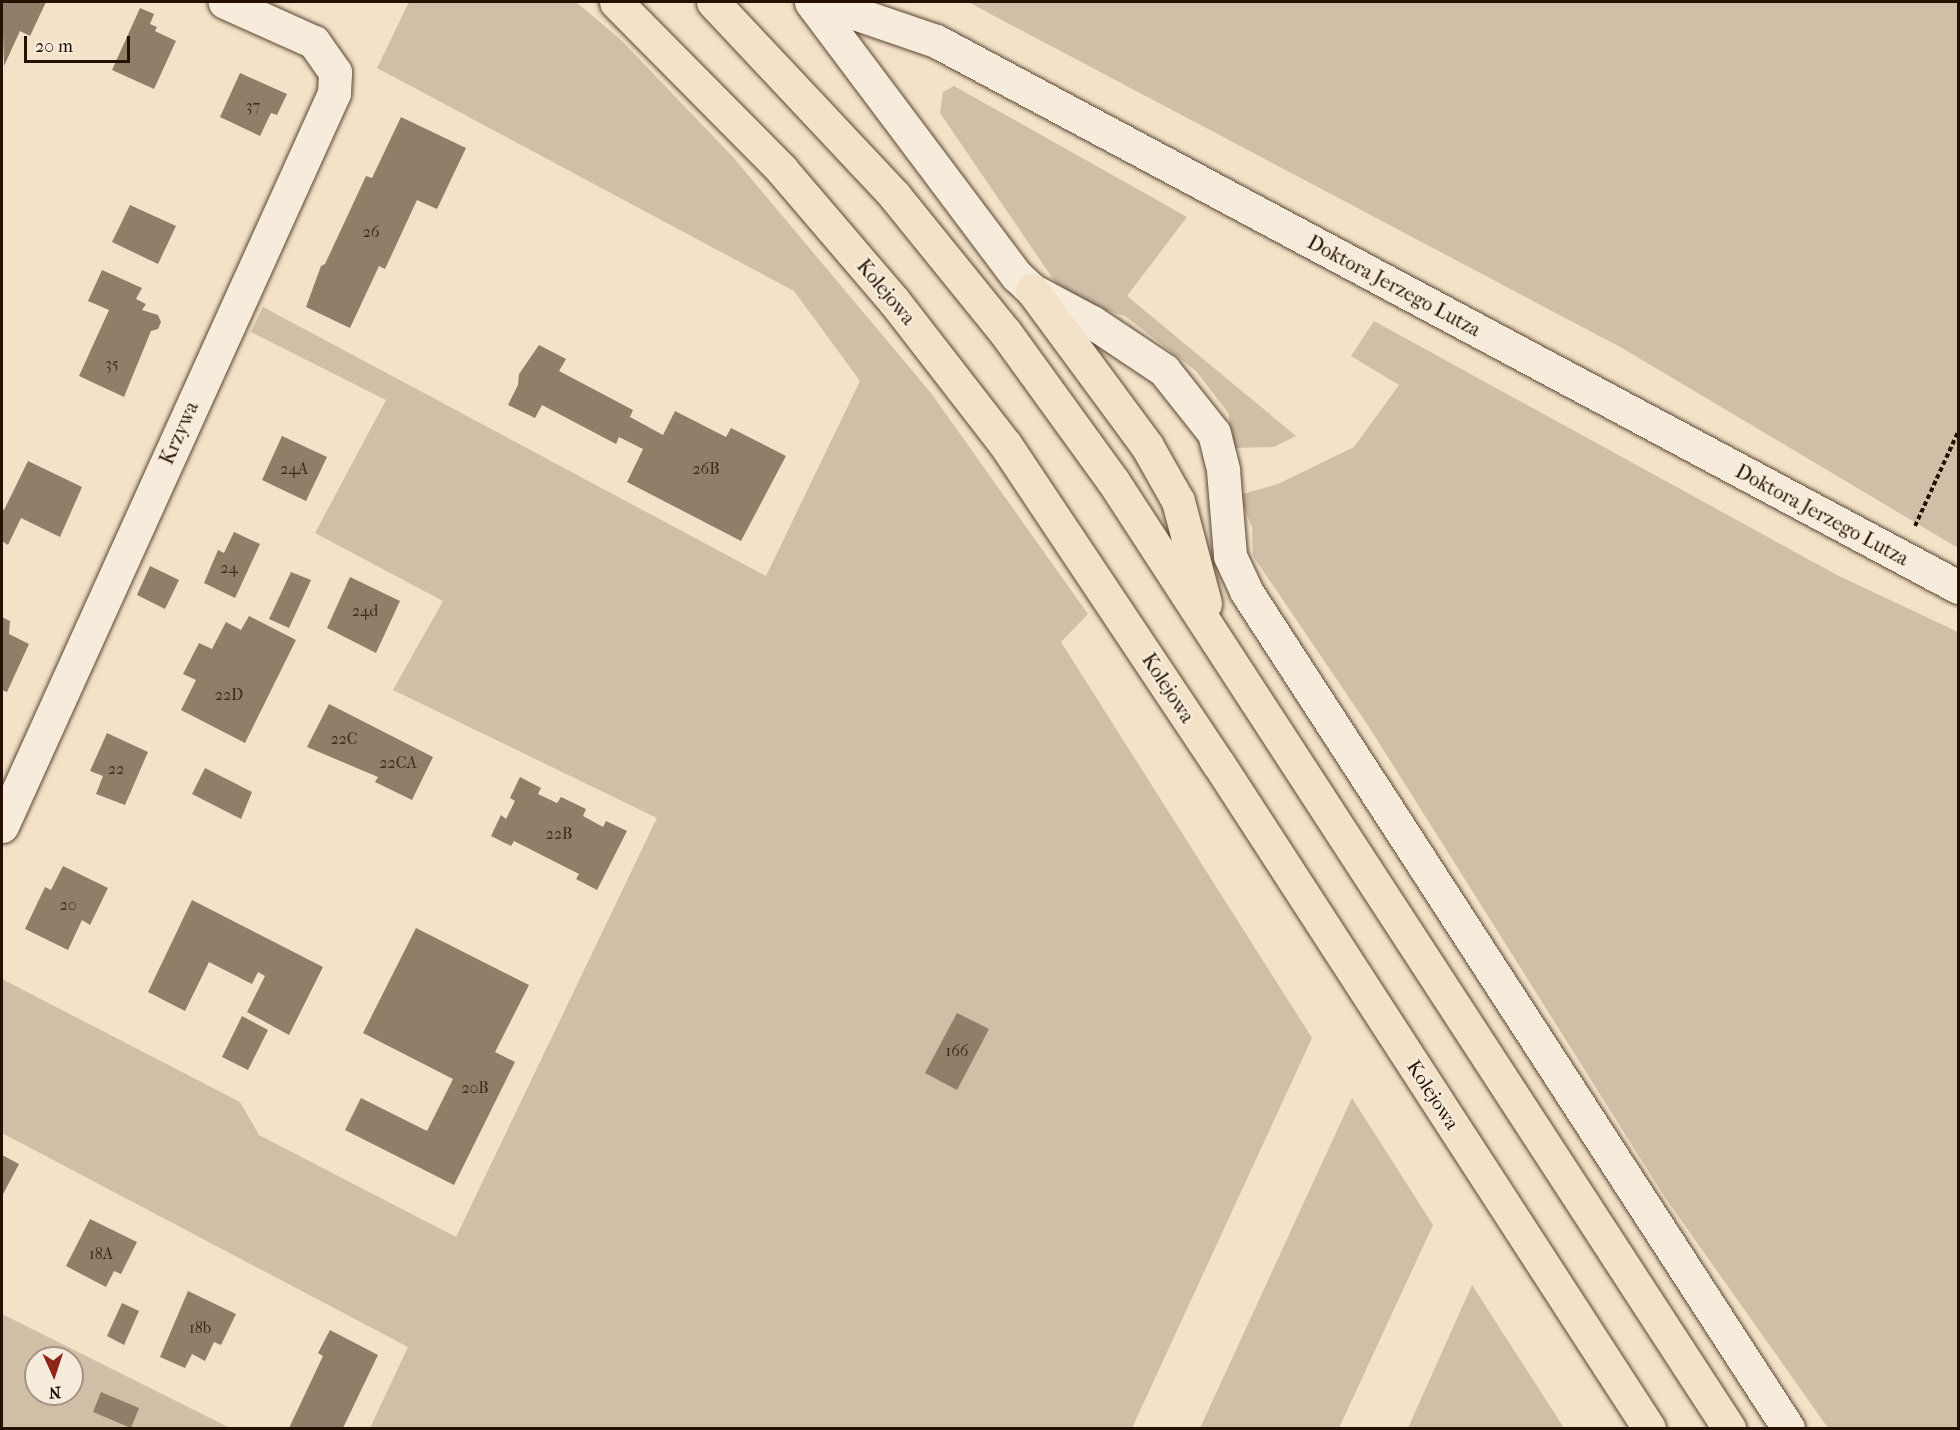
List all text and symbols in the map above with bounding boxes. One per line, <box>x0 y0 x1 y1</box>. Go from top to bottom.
scale bar <box>27 24 134 62</box>
text: 20 m <box>35 36 73 57</box>
house number: 37 <box>246 96 260 116</box>
house number: 26 <box>363 222 379 242</box>
street label: Doktora Jerzego Lutza <box>1303 230 1485 342</box>
street label: Kolejowa <box>852 254 920 330</box>
house number: 35 <box>105 354 119 374</box>
street label: Krzywa <box>155 398 203 468</box>
house number: 24A <box>280 459 308 479</box>
house number: 26B <box>692 459 720 479</box>
street label: Doktora Jerzego Lutza <box>1731 459 1913 571</box>
house number: 24 <box>220 558 238 578</box>
house number: 24d <box>352 601 378 621</box>
street label: Kolejowa <box>1137 649 1199 727</box>
house number: 22D <box>215 685 243 705</box>
house number: 22C <box>330 729 358 749</box>
house number: 22CA <box>379 753 417 773</box>
house number: 22 <box>108 759 124 779</box>
house number: 22B <box>546 824 572 844</box>
house number: 20 <box>59 895 77 915</box>
house number: 166 <box>946 1041 968 1061</box>
street label: Kolejowa <box>1402 1056 1464 1134</box>
house number: 20B <box>461 1078 489 1098</box>
house number: 18A <box>89 1244 113 1264</box>
house number: 18b <box>189 1318 211 1338</box>
north arrow <box>24 1346 84 1406</box>
text: N <box>48 1383 61 1402</box>

